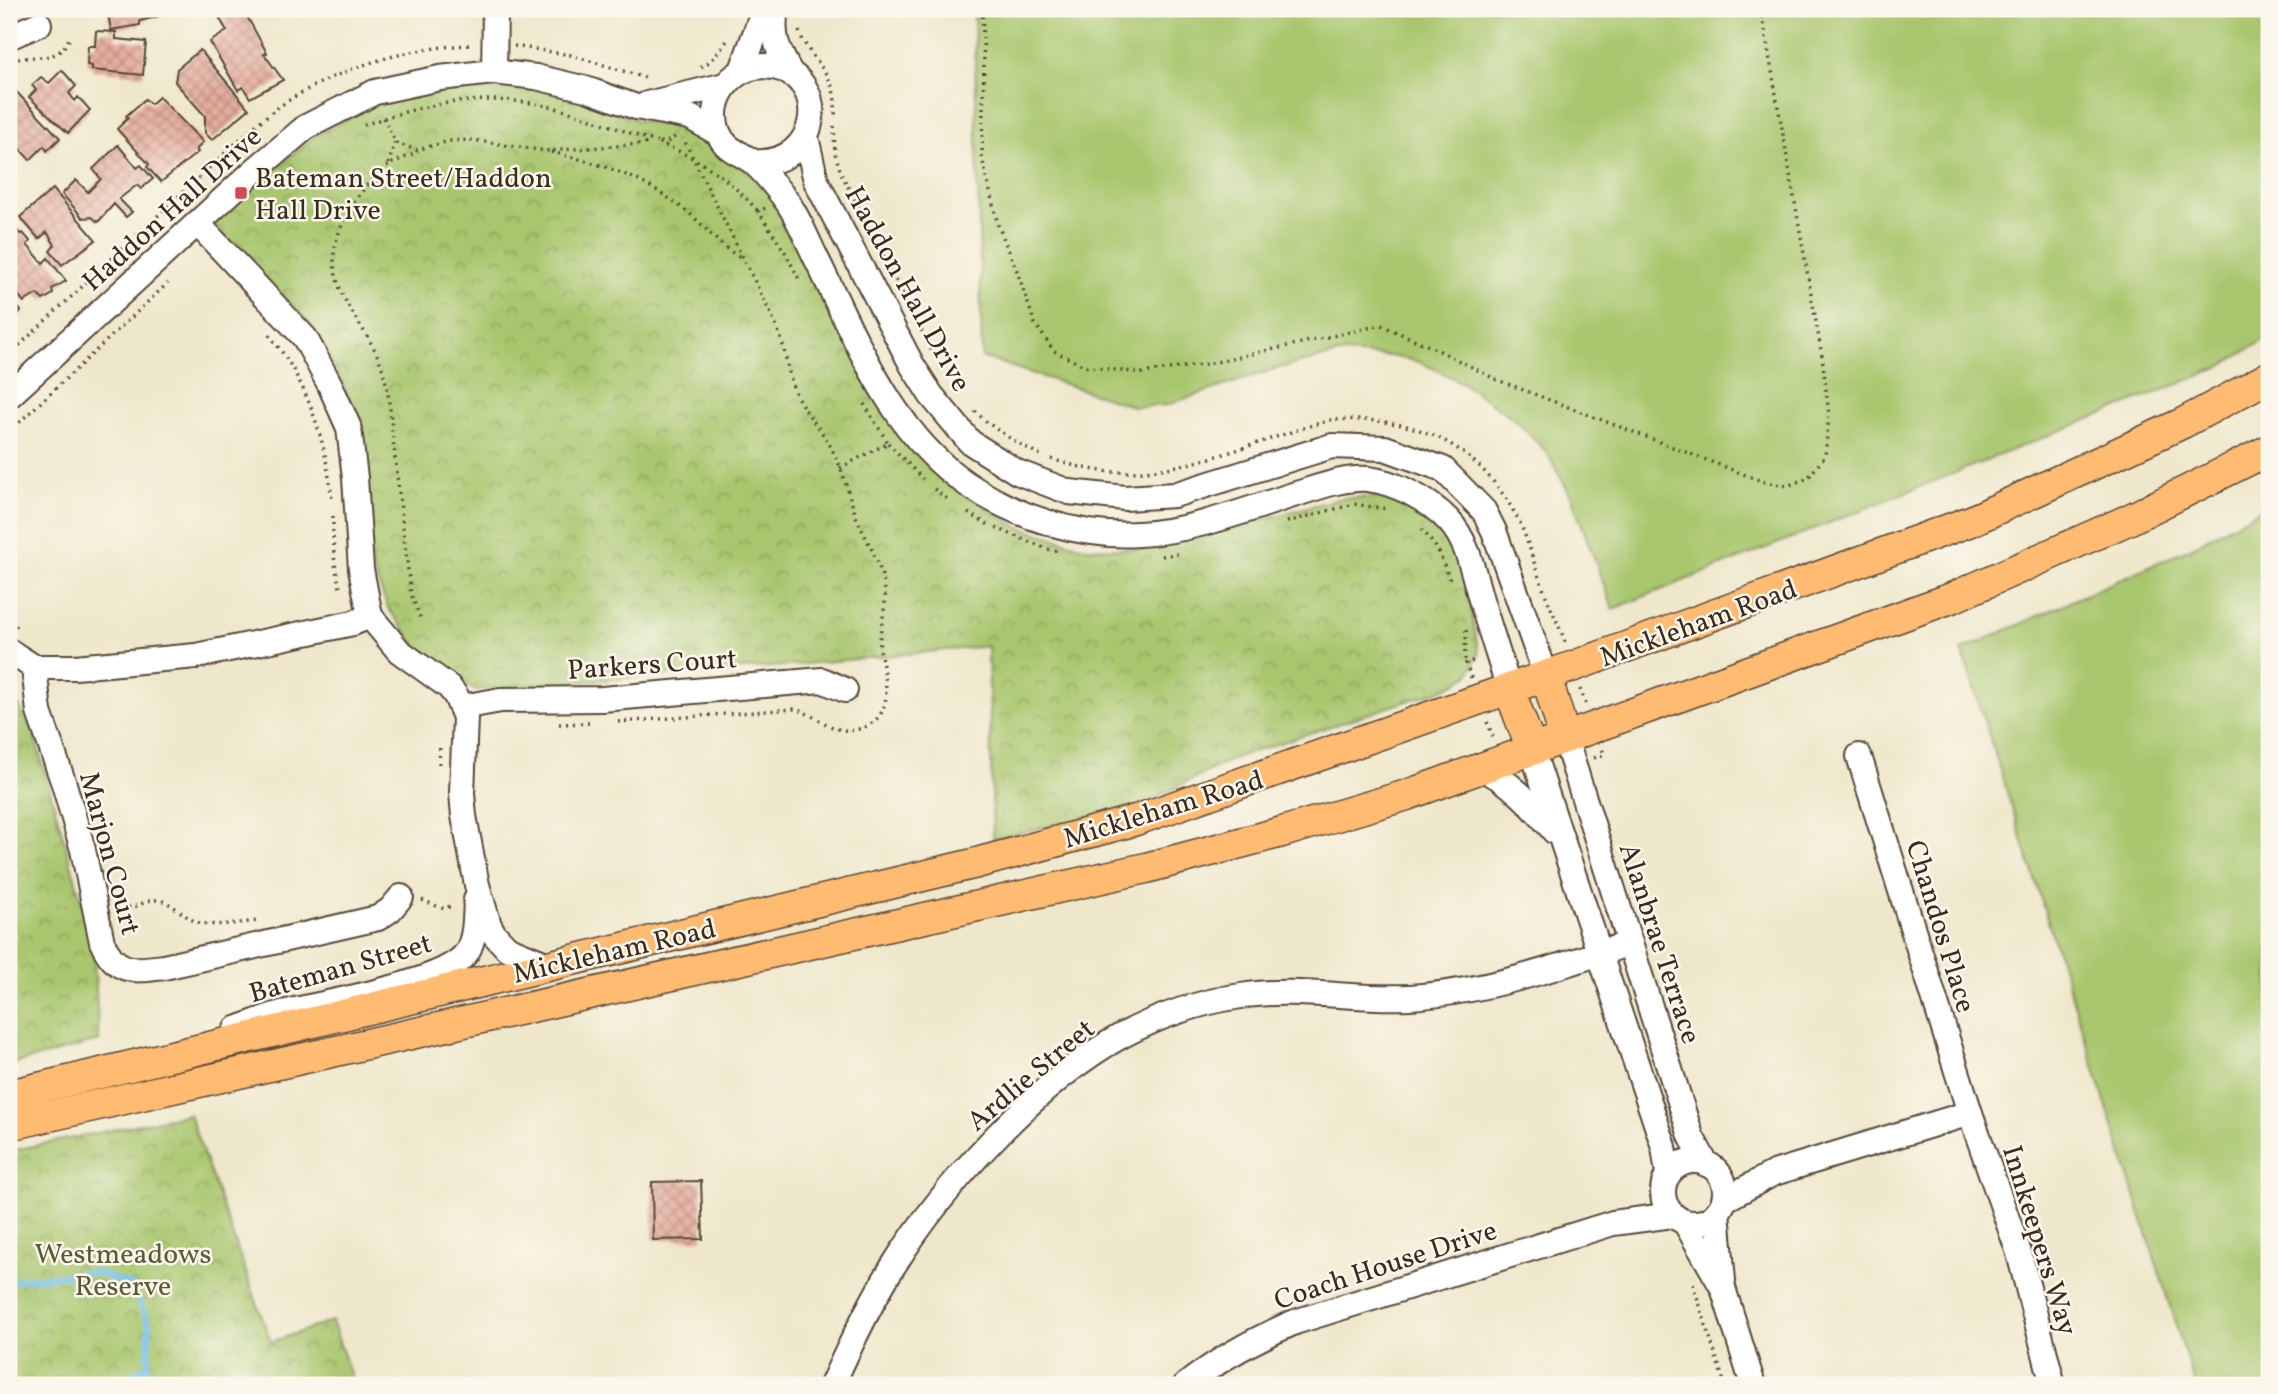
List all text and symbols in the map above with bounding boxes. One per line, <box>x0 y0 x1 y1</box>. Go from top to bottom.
street label: Haddon Hall Drive <box>74 119 271 301</box>
place label: Bateman Street/Haddon Hall Drive <box>255 160 552 231</box>
street label: Haddon Hall Drive <box>834 179 980 399</box>
marker: Bateman Street/Haddon Hall Drive <box>233 185 249 201</box>
street label: Mickleham Road <box>1595 571 1803 678</box>
street label: Parkers Court <box>566 640 738 691</box>
street label: Mickleham Road <box>1059 761 1269 859</box>
street label: Marjon Court <box>68 768 149 940</box>
street label: Chandos Place <box>1895 836 1984 1018</box>
street label: Alanbrae Terrace <box>1608 839 1709 1049</box>
street label: Mickleham Road <box>509 910 720 995</box>
street label: Bateman Street <box>245 925 437 1014</box>
street label: Ardlie Street <box>959 1011 1104 1141</box>
street label: Innkeepers Way <box>1991 1141 2086 1341</box>
street label: Coach House Drive <box>1269 1212 1502 1321</box>
park label: Westmeadows Reserve <box>35 1236 212 1307</box>

